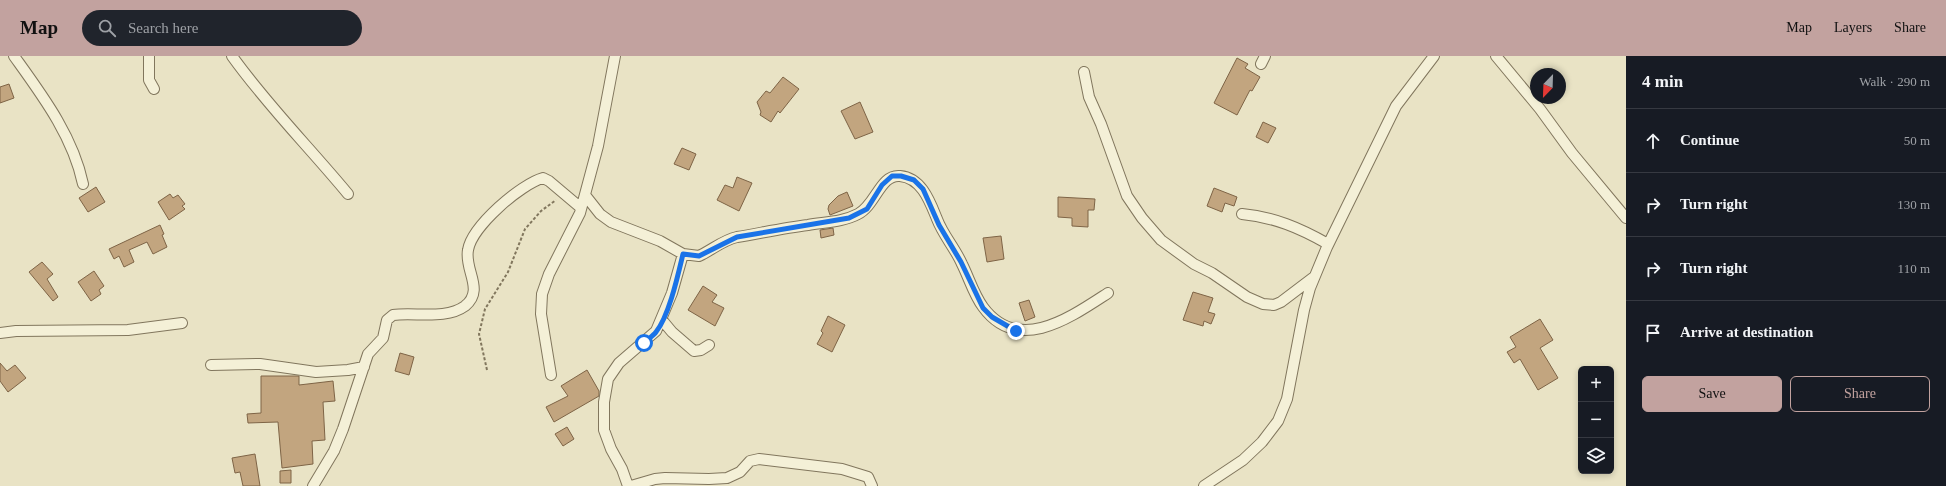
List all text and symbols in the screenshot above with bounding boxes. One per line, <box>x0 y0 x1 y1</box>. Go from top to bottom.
search box <box>82 10 362 46</box>
text: Map <box>20 17 58 38</box>
icon: search <box>96 17 118 39</box>
text: Search here <box>128 20 198 36</box>
text: Map <box>1786 20 1812 35</box>
text: Layers <box>1834 20 1872 35</box>
text: Share <box>1894 20 1926 35</box>
north arrow <box>1530 68 1566 104</box>
text: 4 min <box>1642 72 1683 91</box>
text: Walk · 290 m <box>1859 74 1930 89</box>
icon: ahead <box>1642 130 1664 152</box>
text: Continue <box>1680 132 1739 148</box>
text: 50 m <box>1904 133 1930 148</box>
icon: right <box>1642 194 1664 216</box>
text: Turn right <box>1680 196 1747 212</box>
text: 130 m <box>1897 197 1930 212</box>
icon: right <box>1642 258 1664 280</box>
text: Turn right <box>1680 260 1747 276</box>
text: 110 m <box>1898 261 1930 276</box>
route end <box>1007 322 1025 340</box>
icon: arrive <box>1642 322 1664 344</box>
text: Arrive at destination <box>1680 324 1813 340</box>
route start <box>635 334 653 352</box>
map controls <box>1578 366 1614 474</box>
button: + <box>1578 366 1614 402</box>
button: Save <box>1642 376 1782 412</box>
button: Share <box>1790 376 1930 412</box>
button: − <box>1578 402 1614 438</box>
button: layers <box>1578 438 1614 474</box>

